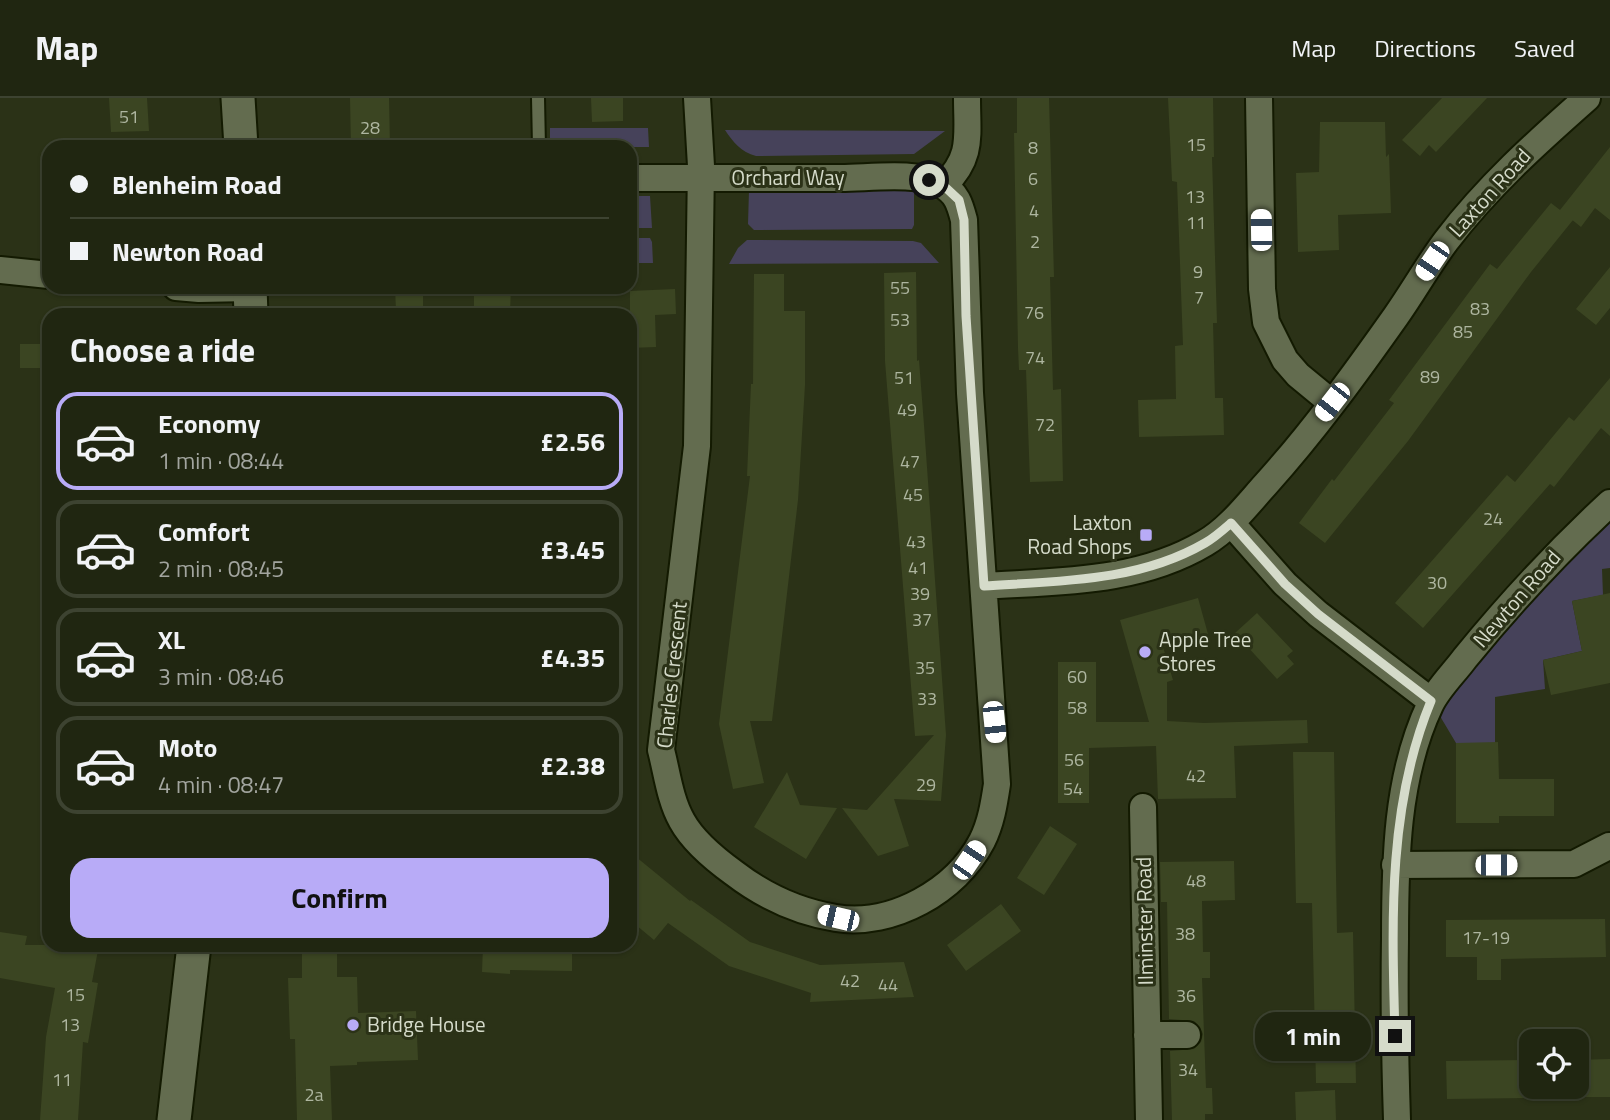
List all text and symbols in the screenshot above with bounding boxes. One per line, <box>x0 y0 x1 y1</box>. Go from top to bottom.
text: Map <box>35 23 98 73</box>
text: Map <box>1291 30 1336 66</box>
text: Directions <box>1374 30 1476 66</box>
text: Saved <box>1514 30 1575 66</box>
house number: 51 <box>119 103 139 130</box>
house number: 28 <box>360 114 380 141</box>
house number: 15 <box>1186 131 1206 158</box>
house number: 8 <box>1028 134 1038 161</box>
street label: Laxton Road <box>1441 141 1538 244</box>
street label: Orchard Way <box>731 161 845 193</box>
route start <box>913 164 945 196</box>
text: Blenheim Road <box>112 165 282 204</box>
house number: 6 <box>1028 165 1038 192</box>
house number: 13 <box>1185 183 1205 210</box>
house number: 4 <box>1029 197 1039 224</box>
house number: 11 <box>1186 209 1206 236</box>
car <box>1251 209 1272 251</box>
house number: 2 <box>1030 228 1040 255</box>
text: Newton Road <box>112 232 264 271</box>
car <box>1412 238 1453 284</box>
house number: 9 <box>1193 258 1203 285</box>
house number: 55 <box>890 274 910 301</box>
house number: 7 <box>1194 284 1204 311</box>
house number: 83 <box>1470 295 1490 322</box>
house number: 76 <box>1024 299 1044 326</box>
house number: 53 <box>890 306 910 333</box>
house number: 85 <box>1453 318 1473 345</box>
text: Choose a ride <box>70 326 255 374</box>
house number: 74 <box>1025 344 1045 371</box>
house number: 89 <box>1420 363 1440 390</box>
house number: 51 <box>894 364 914 391</box>
car <box>1311 379 1354 425</box>
house number: 49 <box>897 396 917 423</box>
text: Economy <box>158 404 260 443</box>
icon: car <box>74 410 137 473</box>
house number: 72 <box>1035 411 1055 438</box>
text: £2.56 <box>540 422 605 461</box>
text: 1 min · 08:44 <box>158 443 284 478</box>
house number: 47 <box>900 448 920 475</box>
house number: 45 <box>903 481 923 508</box>
house number: 24 <box>1483 505 1503 532</box>
place label: Laxton Road Shops <box>1027 506 1132 562</box>
text: Comfort <box>158 512 250 551</box>
icon: car <box>74 518 137 581</box>
marker: Laxton Road Shops <box>1138 527 1154 543</box>
house number: 43 <box>906 528 926 555</box>
text: £3.45 <box>540 530 605 569</box>
street label: Newton Road <box>1465 542 1568 654</box>
text: 2 min · 08:45 <box>158 551 284 586</box>
house number: 41 <box>908 554 928 581</box>
house number: 30 <box>1427 569 1447 596</box>
house number: 39 <box>910 580 930 607</box>
street label: Charles Crescent <box>647 599 695 750</box>
house number: 37 <box>912 606 932 633</box>
text: XL <box>158 620 185 659</box>
place label: Apple Tree Stores <box>1159 623 1251 679</box>
icon: car <box>74 626 137 689</box>
text: £4.35 <box>540 638 605 677</box>
marker: Apple Tree Stores <box>1137 644 1153 660</box>
house number: 35 <box>915 654 935 681</box>
text: 3 min · 08:46 <box>158 659 284 694</box>
house number: 60 <box>1067 663 1087 690</box>
house number: 33 <box>917 685 937 712</box>
house number: 58 <box>1067 694 1087 721</box>
car <box>982 700 1007 744</box>
text: Moto <box>158 728 217 767</box>
icon: car <box>74 734 137 797</box>
text: £2.38 <box>540 746 605 785</box>
house number: 56 <box>1064 746 1084 773</box>
house number: 42 <box>1186 762 1206 789</box>
text: 4 min · 08:47 <box>158 767 284 802</box>
house number: 29 <box>916 771 936 798</box>
house number: 54 <box>1063 775 1083 802</box>
car <box>949 837 990 883</box>
car <box>1476 855 1518 876</box>
street label: Ilminster Road <box>1127 856 1161 986</box>
button: Confirm <box>70 858 609 938</box>
house number: 48 <box>1186 867 1206 894</box>
car <box>816 903 861 933</box>
house number: 38 <box>1175 920 1195 947</box>
house number: 17-19 <box>1462 924 1510 951</box>
house number: 42 <box>840 967 860 994</box>
house number: 44 <box>878 971 898 998</box>
house number: 15 <box>65 981 85 1008</box>
house number: 36 <box>1176 982 1196 1009</box>
place label: Bridge House <box>367 1008 486 1040</box>
house number: 13 <box>60 1011 80 1038</box>
callout: 1 min <box>1255 1012 1370 1060</box>
marker: Bridge House <box>345 1017 361 1033</box>
text: 1 min <box>1285 1019 1341 1054</box>
route end <box>1379 1020 1411 1052</box>
map controls <box>1519 1029 1589 1099</box>
button: locate <box>1519 1029 1589 1099</box>
house number: 34 <box>1178 1056 1198 1083</box>
house number: 11 <box>52 1066 72 1093</box>
house number: 2a <box>304 1081 324 1108</box>

